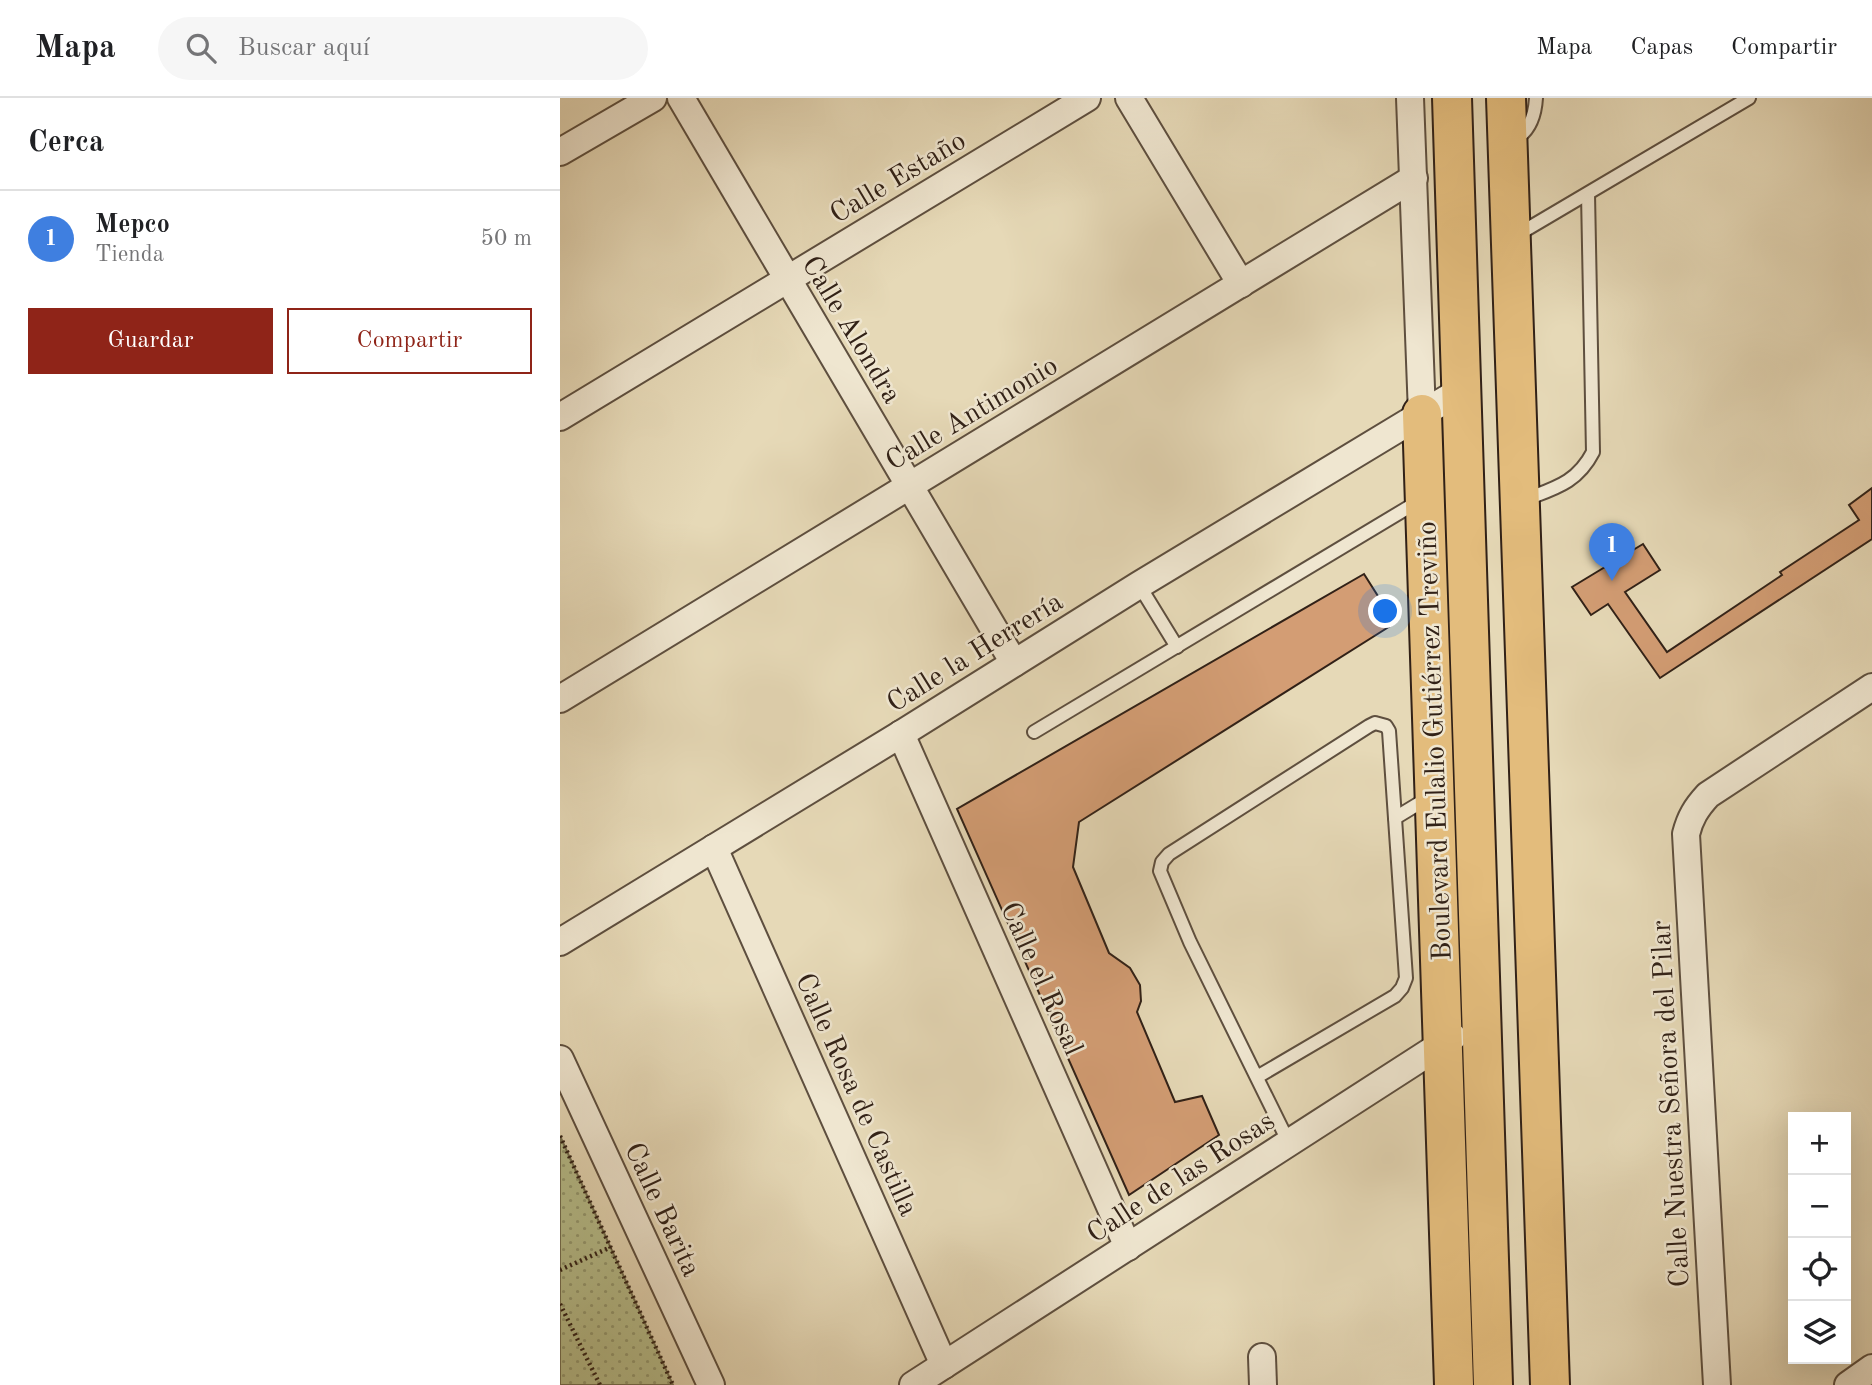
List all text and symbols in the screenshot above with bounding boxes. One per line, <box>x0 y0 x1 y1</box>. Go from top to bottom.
search box <box>158 17 648 80</box>
icon: search <box>182 29 220 67</box>
text: Mapa <box>35 32 116 65</box>
text: Buscar aquí <box>238 35 370 61</box>
text: Mapa <box>1536 36 1592 60</box>
text: Capas <box>1630 36 1693 60</box>
text: Compartir <box>1731 36 1837 60</box>
street label: Calle Estaño <box>826 127 971 230</box>
text: Cerca <box>28 128 104 158</box>
text: Mepco <box>95 212 170 238</box>
text: 1 <box>44 227 58 250</box>
text: 50 m <box>481 227 532 250</box>
text: Tienda <box>95 243 164 266</box>
street label: Calle Alondra <box>796 252 905 409</box>
button: Guardar <box>28 308 273 374</box>
button: Compartir <box>287 308 532 374</box>
street label: Calle Antimonio <box>882 352 1063 477</box>
street label: Boulevard Eulalio Gutiérrez Treviño <box>1414 521 1458 961</box>
pin: 1 <box>1589 523 1635 581</box>
street label: Calle la Herrería <box>883 588 1069 719</box>
your location <box>1368 594 1402 628</box>
street label: Calle el Rosal <box>994 899 1086 1060</box>
street label: Calle Nuestra Señora del Pilar <box>1648 920 1696 1288</box>
street label: Calle Rosa de Castilla <box>789 970 922 1221</box>
street label: Calle de las Rosas <box>1083 1108 1280 1249</box>
map controls <box>1788 1112 1851 1364</box>
button: + <box>1788 1112 1851 1175</box>
street label: Calle Barita <box>618 1139 705 1282</box>
button: − <box>1788 1175 1851 1238</box>
button: locate <box>1788 1238 1851 1301</box>
button: layers <box>1788 1301 1851 1364</box>

